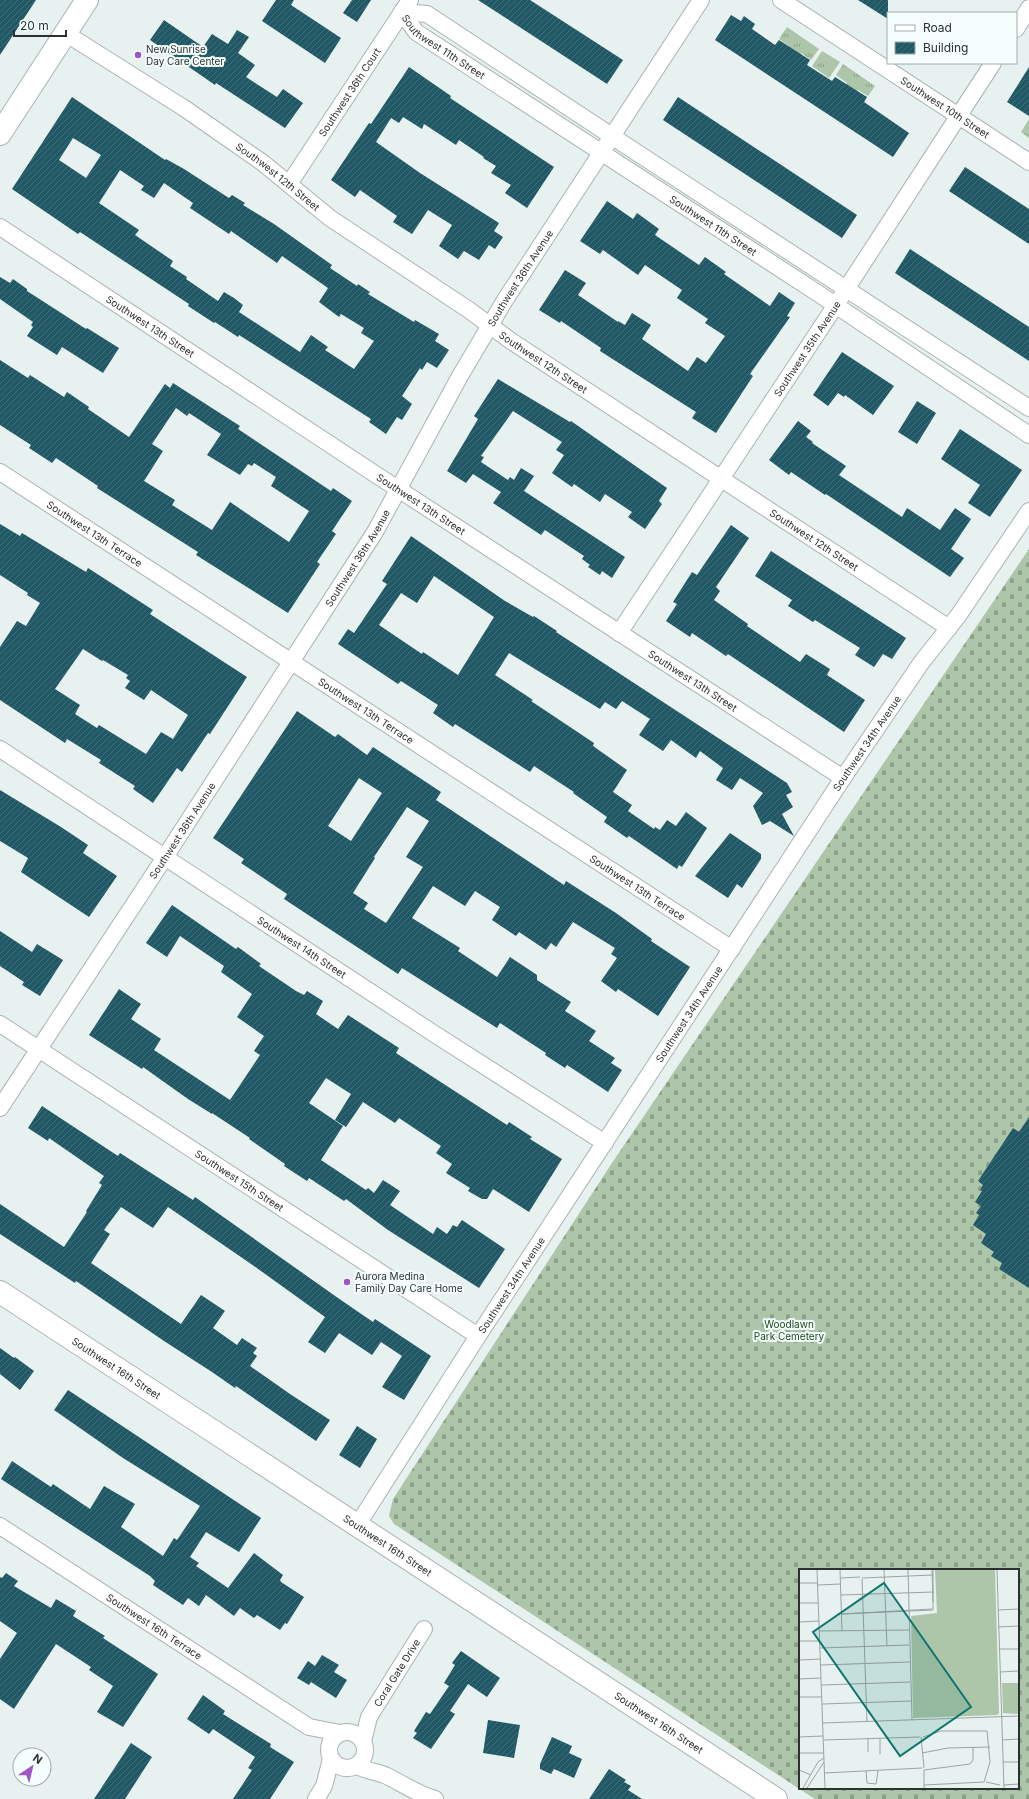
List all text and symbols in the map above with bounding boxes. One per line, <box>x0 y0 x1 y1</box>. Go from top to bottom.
scale bar <box>14 12 66 38</box>
street label: Southwest 11th Street <box>400 12 488 82</box>
legend <box>887 12 1017 64</box>
text: 20 m <box>20 18 49 33</box>
text: Road <box>923 20 952 35</box>
text: Building <box>923 40 968 55</box>
place label: New Sunrise Day Care Center <box>146 43 224 67</box>
street label: Southwest 36th Court <box>316 45 383 139</box>
marker: New Sunrise Day Care Center <box>133 50 143 60</box>
street label: Southwest 10th Street <box>898 74 992 141</box>
street label: Southwest 12th Street <box>234 140 323 214</box>
street label: Southwest 11th Street <box>668 193 760 258</box>
street label: Southwest 36th Avenue <box>485 227 555 328</box>
street label: Southwest 13th Street <box>104 293 197 360</box>
street label: Southwest 35th Avenue <box>771 298 843 399</box>
street label: Southwest 12th Street <box>497 328 590 396</box>
street label: Southwest 13th Street <box>374 471 468 538</box>
street label: Southwest 13th Terrace <box>45 498 145 569</box>
street label: Southwest 12th Street <box>768 506 861 573</box>
street label: Southwest 36th Avenue <box>322 507 392 609</box>
street label: Southwest 13th Street <box>646 647 740 714</box>
street label: Southwest 13th Terrace <box>316 675 416 746</box>
street label: Southwest 34th Avenue <box>830 693 903 793</box>
street label: Southwest 36th Avenue <box>146 780 218 881</box>
street label: Southwest 13th Terrace <box>588 852 688 923</box>
street label: Southwest 14th Street <box>255 914 349 981</box>
street label: Southwest 34th Avenue <box>653 963 725 1064</box>
street label: Southwest 15th Street <box>193 1147 287 1214</box>
street label: Southwest 34th Avenue <box>476 1234 547 1335</box>
place label: Aurora Medina Family Day Care Home <box>355 1270 463 1294</box>
marker: Aurora Medina Family Day Care Home <box>342 1277 352 1287</box>
park label: Woodlawn Park Cemetery <box>754 1318 825 1342</box>
street label: Southwest 16th Street <box>70 1335 164 1402</box>
street label: Southwest 16th Street <box>341 1512 435 1579</box>
inset map <box>799 1569 1019 1789</box>
street label: Southwest 16th Terrace <box>104 1591 204 1662</box>
street label: Coral Gate Drive <box>371 1636 422 1709</box>
street label: Southwest 16th Street <box>612 1689 706 1756</box>
north arrow <box>12 1747 52 1787</box>
text: N <box>30 1751 45 1767</box>

